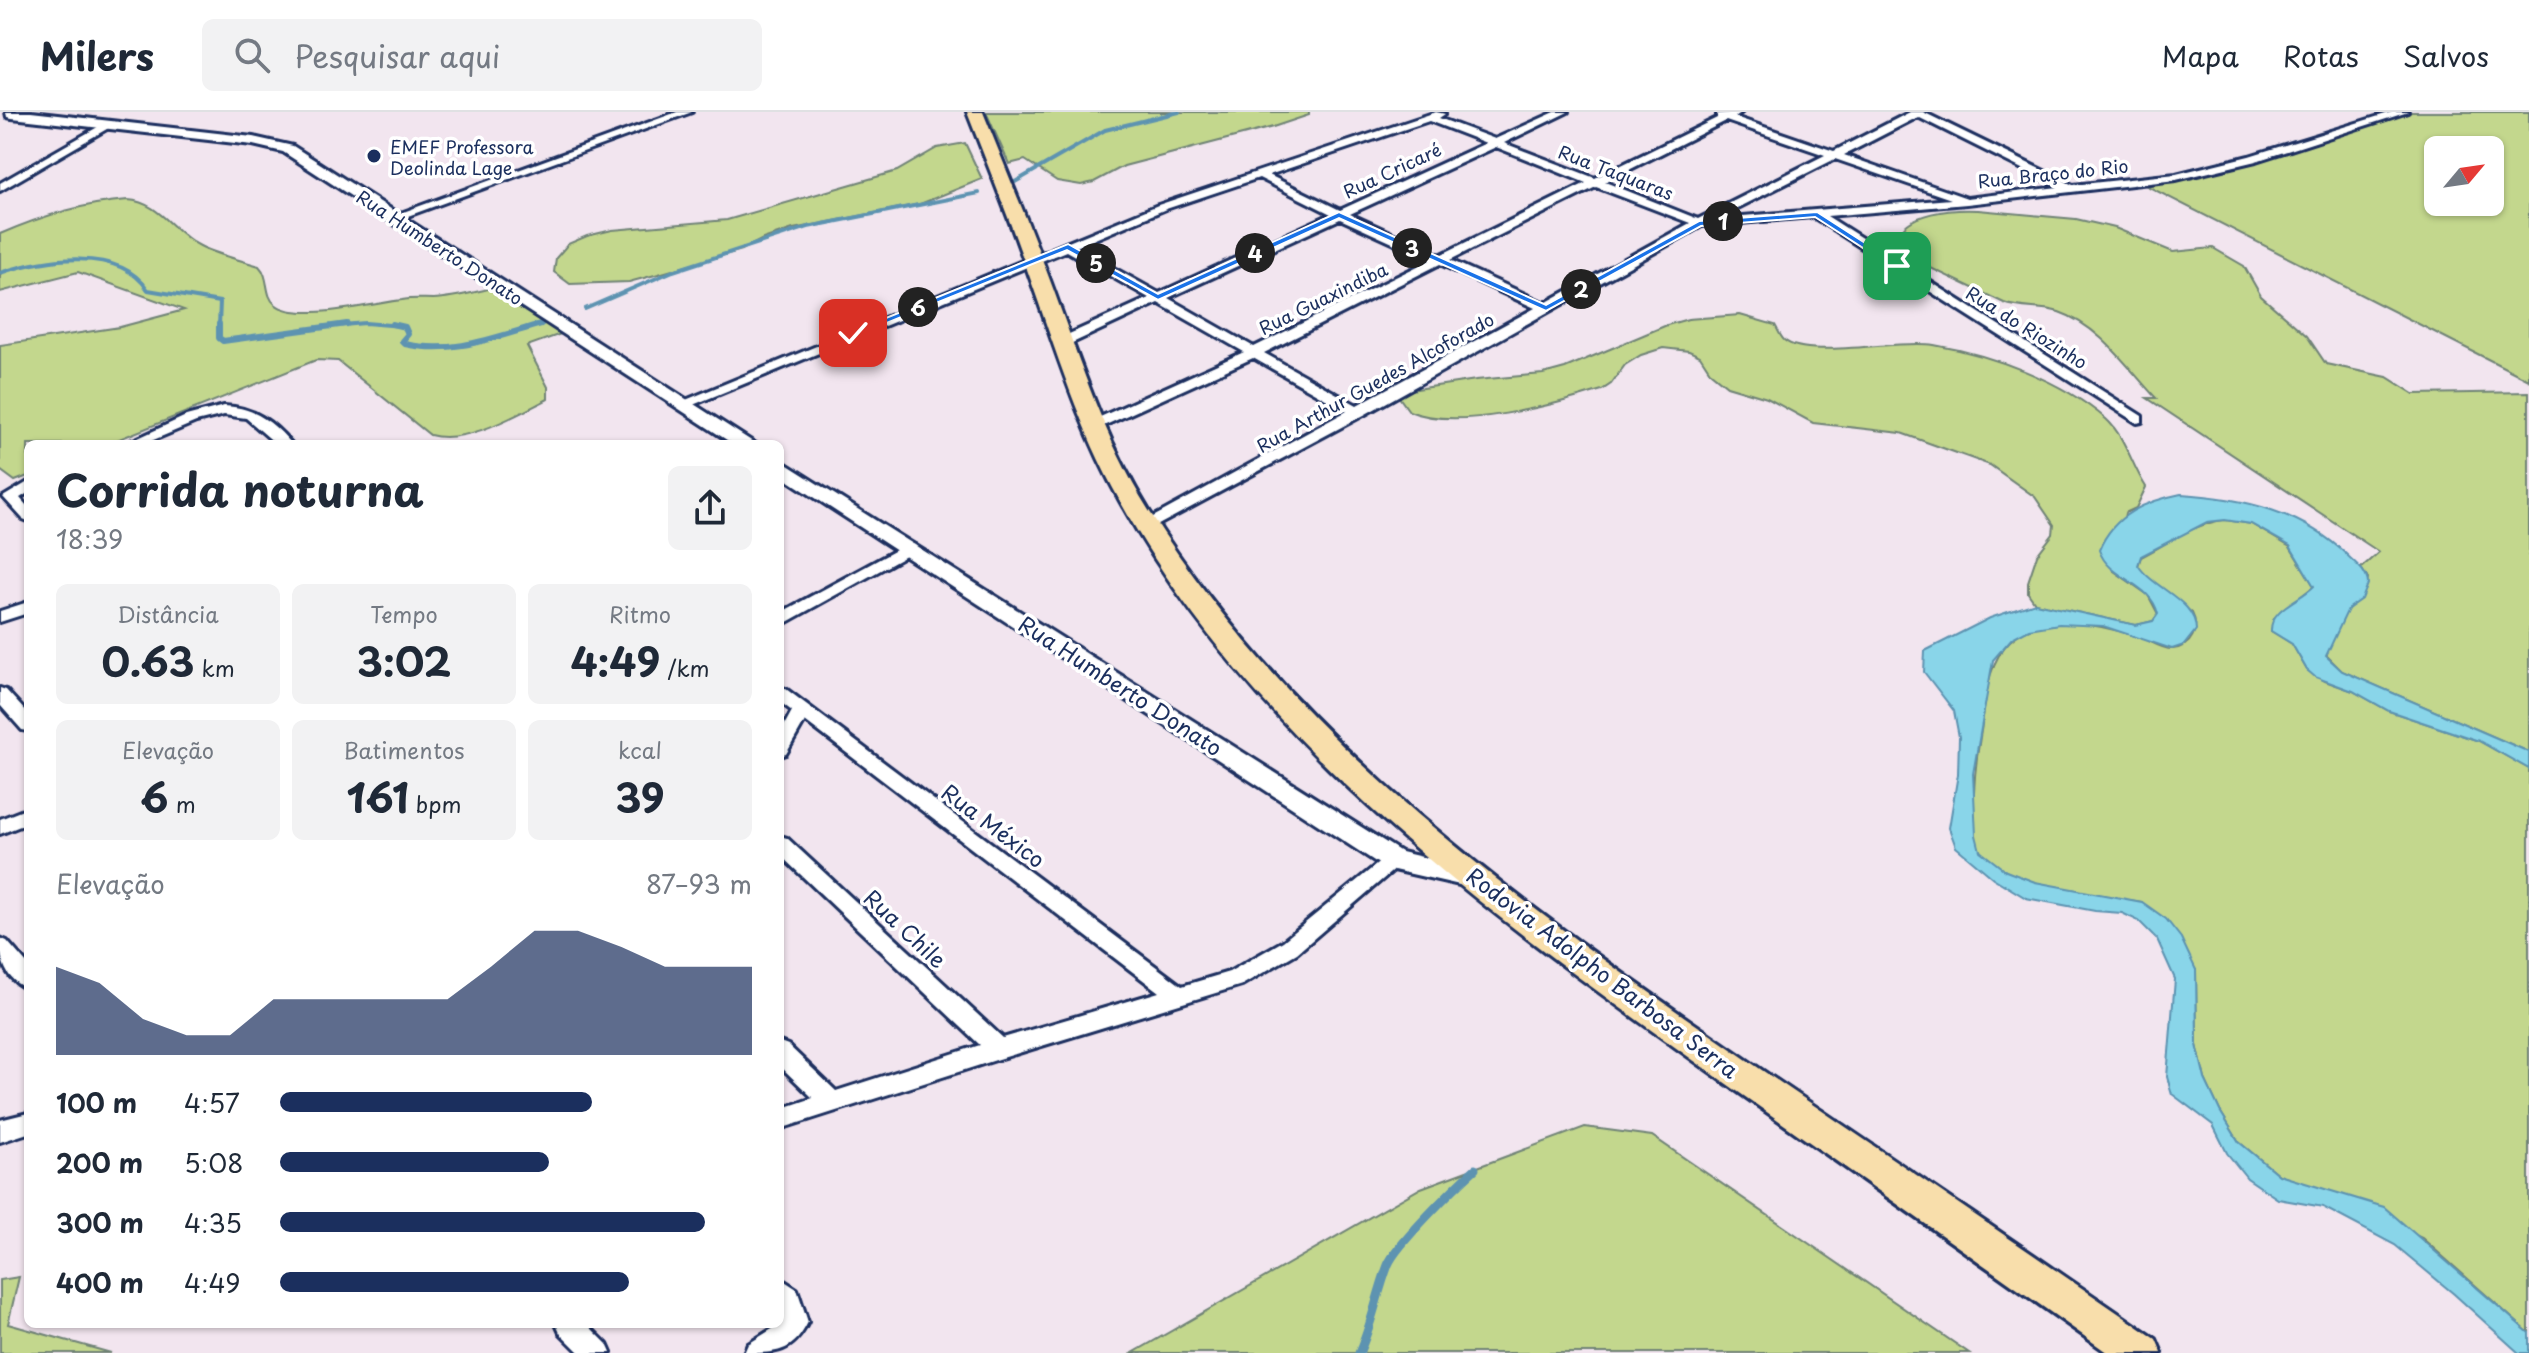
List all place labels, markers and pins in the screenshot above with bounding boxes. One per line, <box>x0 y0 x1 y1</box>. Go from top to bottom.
place label: EMEF Professora Deolinda Lage <box>390 133 534 181</box>
marker: EMEF Professora Deolinda Lage <box>365 147 383 165</box>
pin: 1 <box>1703 201 1743 241</box>
pin: 3 <box>1392 228 1432 268</box>
pin <box>1863 232 1931 300</box>
pin: 4 <box>1235 233 1275 273</box>
pin: 5 <box>1076 243 1116 283</box>
pin: 2 <box>1561 269 1601 309</box>
pin: 6 <box>898 287 938 327</box>
pin <box>819 299 887 367</box>

